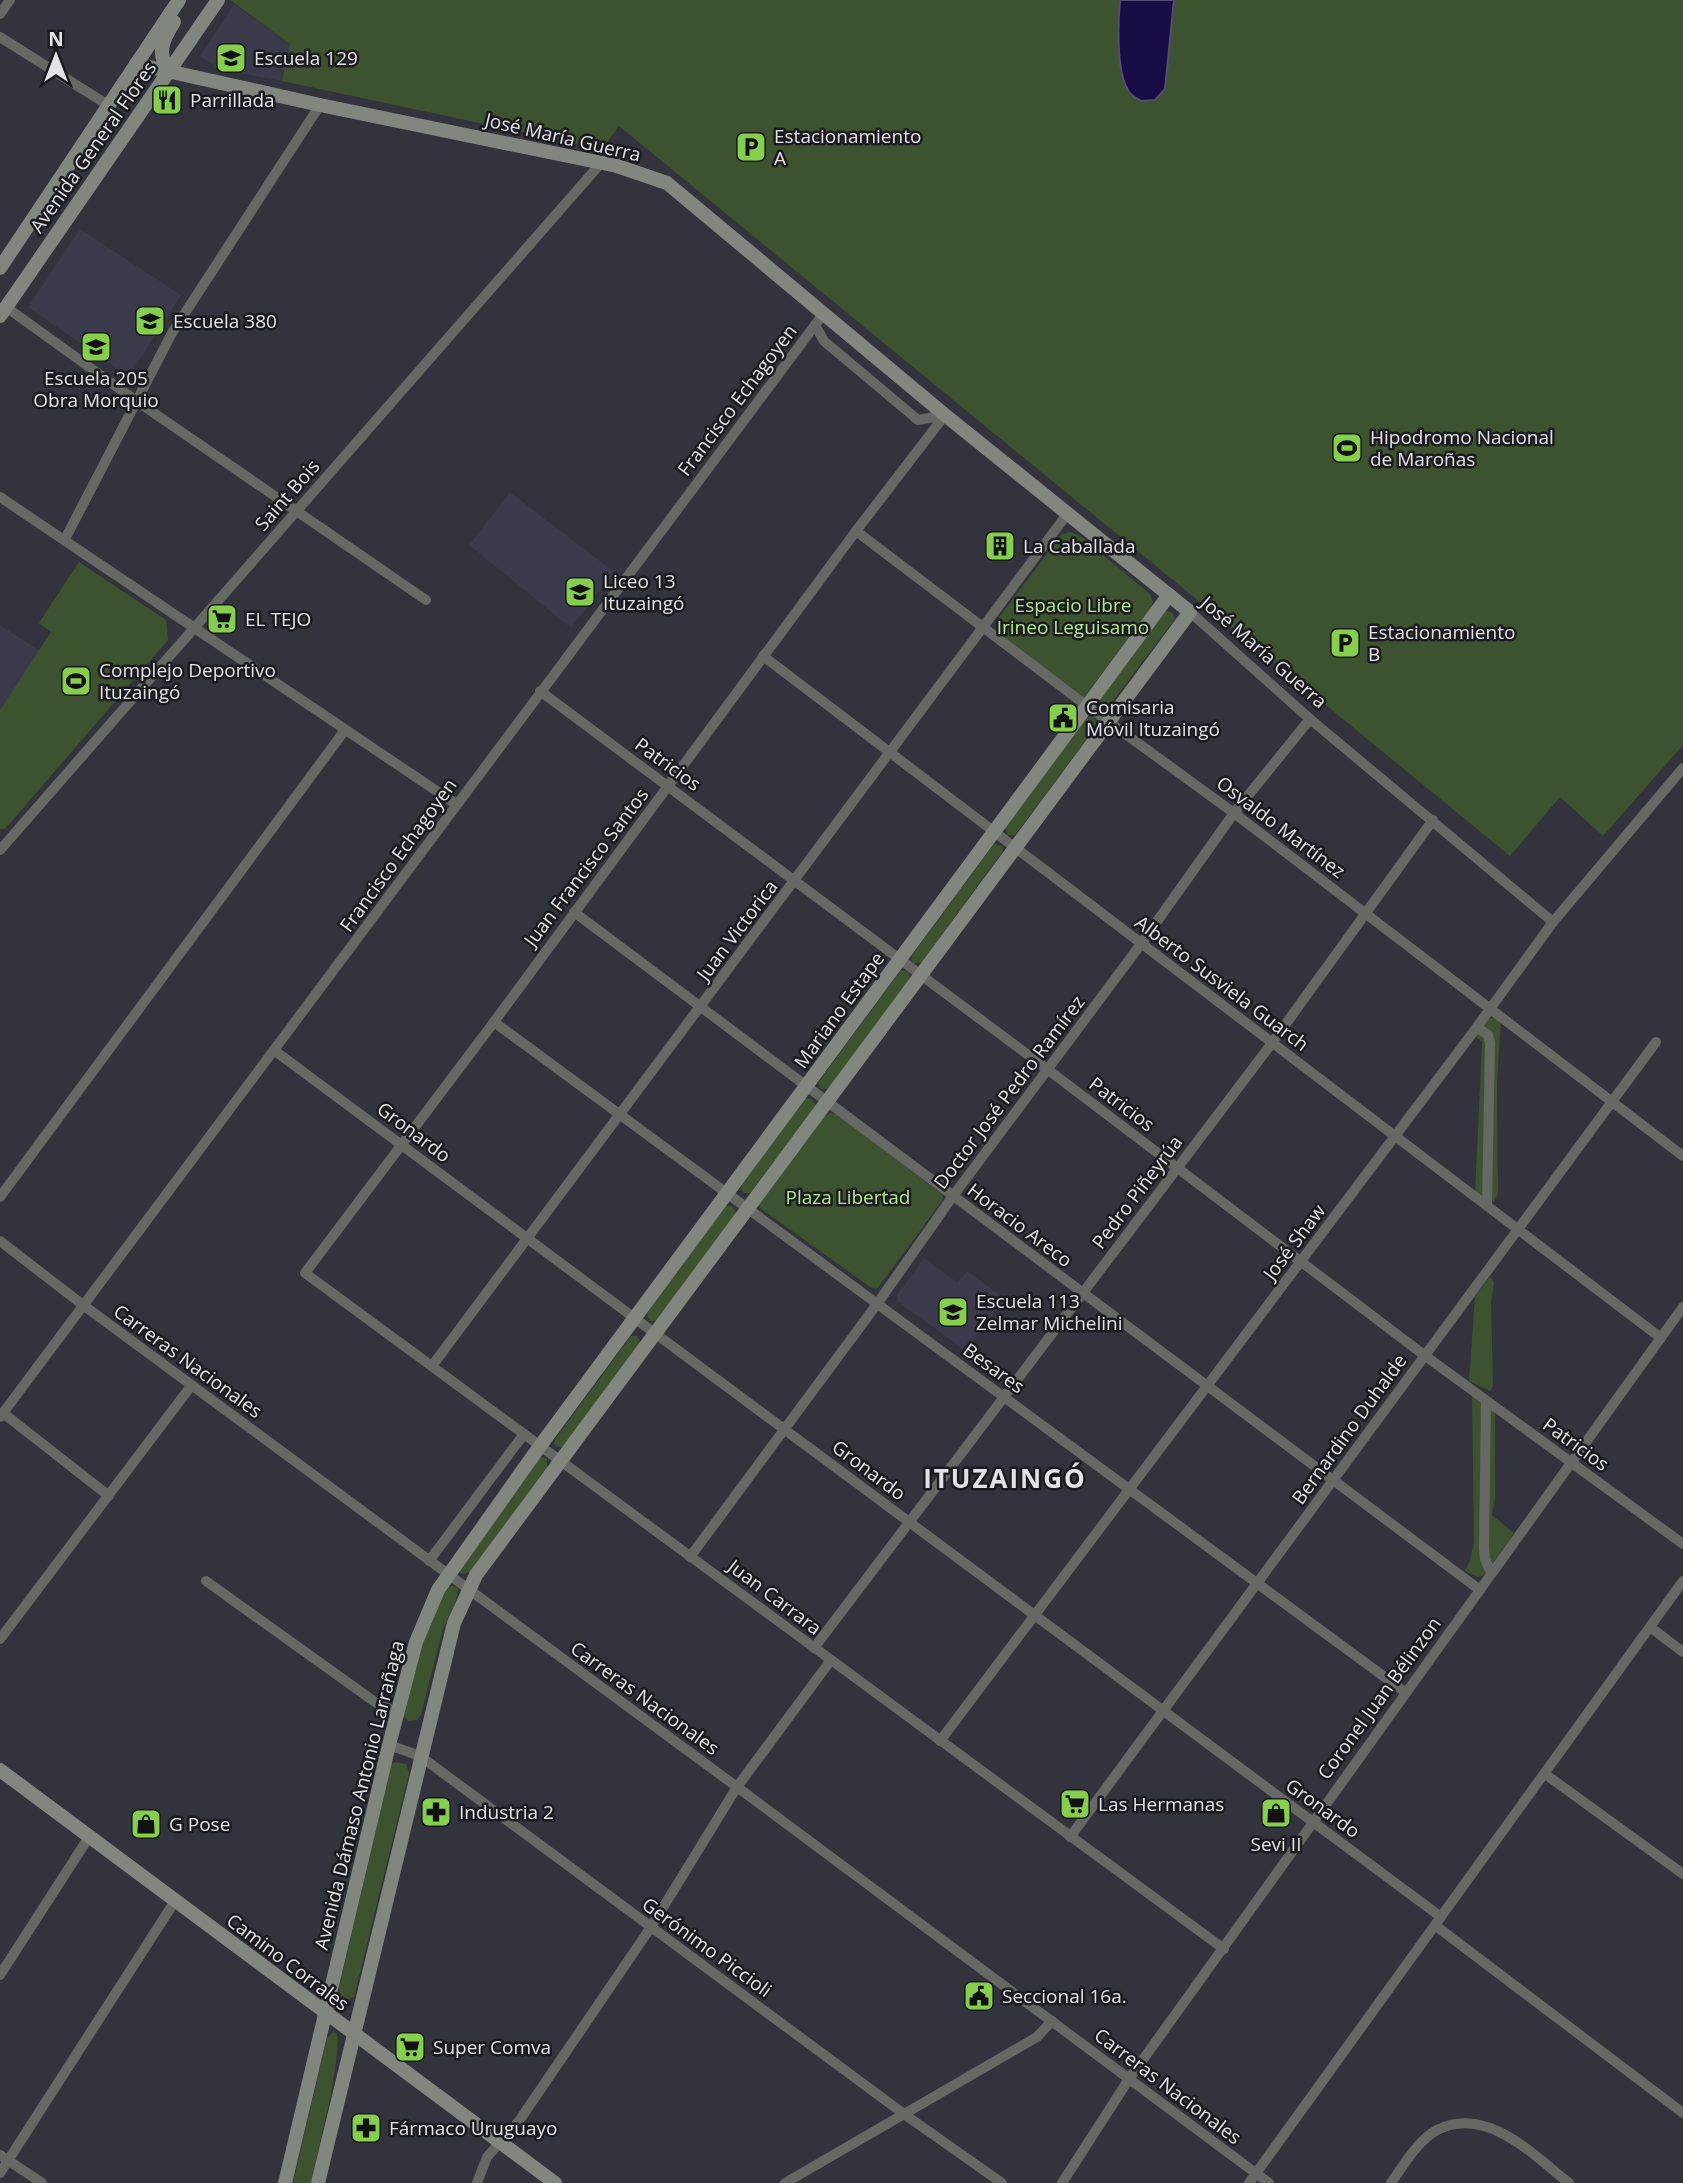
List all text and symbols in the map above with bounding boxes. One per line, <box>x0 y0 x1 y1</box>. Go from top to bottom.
north arrow <box>21 21 91 91</box>
text: N <box>48 26 64 52</box>
school or university icon: Escuela 129 <box>214 41 248 75</box>
place label: Escuela 129 <box>254 45 358 71</box>
street label: Avenida General Flores <box>24 56 162 238</box>
restaurant icon: Parrillada <box>150 83 184 117</box>
place label: Parrillada <box>190 87 275 113</box>
street label: José María Guerra <box>481 106 643 168</box>
place label: Estacionamiento A <box>774 123 921 171</box>
parking icon: Estacionamiento A <box>734 130 768 164</box>
school or university icon: Escuela 380 <box>133 304 167 338</box>
place label: Escuela 380 <box>173 308 277 334</box>
street label: Francisco Echagoyen <box>671 319 803 481</box>
school or university icon: Escuela 205 Obra Morquio <box>79 330 113 364</box>
place label: Escuela 205 Obra Morquio <box>33 365 159 413</box>
place label: Hipodromo Nacional de Maroñas <box>1370 424 1554 472</box>
sports icon: Hipodromo Nacional de Maroñas <box>1330 431 1364 465</box>
street label: Saint Bois <box>249 454 325 536</box>
building icon: La Caballada <box>983 529 1017 563</box>
place label: La Caballada <box>1023 533 1135 559</box>
place label: Liceo 13 Ituzaingó <box>603 568 684 616</box>
school or university icon: Liceo 13 Ituzaingó <box>563 575 597 609</box>
street label: José María Guerra <box>1194 589 1333 714</box>
park label: Espacio Libre Irineo Leguisamo <box>997 592 1149 640</box>
supermarket icon: EL TEJO <box>205 602 239 636</box>
place label: EL TEJO <box>245 606 311 632</box>
place label: Estacionamiento B <box>1368 619 1515 667</box>
parking icon: Estacionamiento B <box>1328 626 1362 660</box>
place label: Complejo Deportivo Ituzaingó <box>99 657 276 705</box>
sports icon: Complejo Deportivo Ituzaingó <box>59 664 93 698</box>
place label: Comisaria Móvil Ituzaingó <box>1086 694 1220 742</box>
public building icon: Comisaria Móvil Ituzaingó <box>1046 701 1080 735</box>
street label: Patricios <box>630 731 706 797</box>
street label: Osvaldo Martínez <box>1211 770 1351 884</box>
street label: Francisco Echagoyen <box>334 773 462 937</box>
street label: Juan Francisco Santos <box>517 783 654 953</box>
street label: Juan Victorica <box>689 874 783 987</box>
street label: Alberto Susviela Guarch <box>1130 909 1314 1057</box>
street label: Mariano Estape <box>788 947 890 1073</box>
street label: Doctor José Pedro Ramírez <box>928 990 1091 1194</box>
street label: Patricios <box>1084 1071 1160 1137</box>
street label: Gronardo <box>372 1096 456 1168</box>
street label: Pedro Piñeyrúa <box>1086 1130 1188 1254</box>
street label: Horacio Areco <box>962 1177 1078 1273</box>
park label: Plaza Libertad <box>786 1184 910 1210</box>
street label: José Shaw <box>1256 1199 1331 1287</box>
place label: Escuela 113 Zelmar Michelini <box>976 1288 1123 1336</box>
school or university icon: Escuela 113 Zelmar Michelini <box>936 1295 970 1329</box>
street label: Carreras Nacionales <box>108 1298 268 1424</box>
street label: Besares <box>958 1337 1030 1399</box>
street label: Bernardino Duhalde <box>1286 1349 1412 1509</box>
street label: Patricios <box>1538 1411 1614 1477</box>
street label: Gronardo <box>827 1434 911 1506</box>
district label: ITUZAINGÓ <box>923 1460 1087 1496</box>
street label: Juan Carrara <box>721 1552 827 1641</box>
street label: Coronel Juan Bélinzon <box>1311 1612 1447 1784</box>
street label: Carreras Nacionales <box>565 1635 725 1761</box>
street label: Avenida Dámaso Antonio Larrañaga <box>308 1638 410 1952</box>
street label: Gronardo <box>1281 1772 1365 1844</box>
supermarket icon: Las Hermanas <box>1058 1787 1092 1821</box>
place label: Las Hermanas <box>1098 1791 1224 1817</box>
pharmacy icon: Industria 2 <box>419 1795 453 1829</box>
shop icon: Sevi II <box>1259 1796 1293 1830</box>
place label: Industria 2 <box>459 1799 554 1825</box>
shop icon: G Pose <box>129 1807 163 1841</box>
place label: G Pose <box>169 1811 230 1837</box>
place label: Sevi II <box>1251 1831 1301 1857</box>
street label: Gerónimo Piccioli <box>637 1891 777 2003</box>
street label: Camino Corrales <box>222 1907 354 2017</box>
public building icon: Seccional 16a. <box>962 1979 996 2013</box>
place label: Seccional 16a. <box>1002 1983 1127 2009</box>
street label: Carreras Nacionales <box>1089 2022 1247 2150</box>
supermarket icon: Super Comva <box>393 2030 427 2064</box>
place label: Super Comva <box>433 2034 551 2060</box>
pharmacy icon: Fármaco Uruguayo <box>349 2111 383 2145</box>
place label: Fármaco Uruguayo <box>389 2115 558 2141</box>

